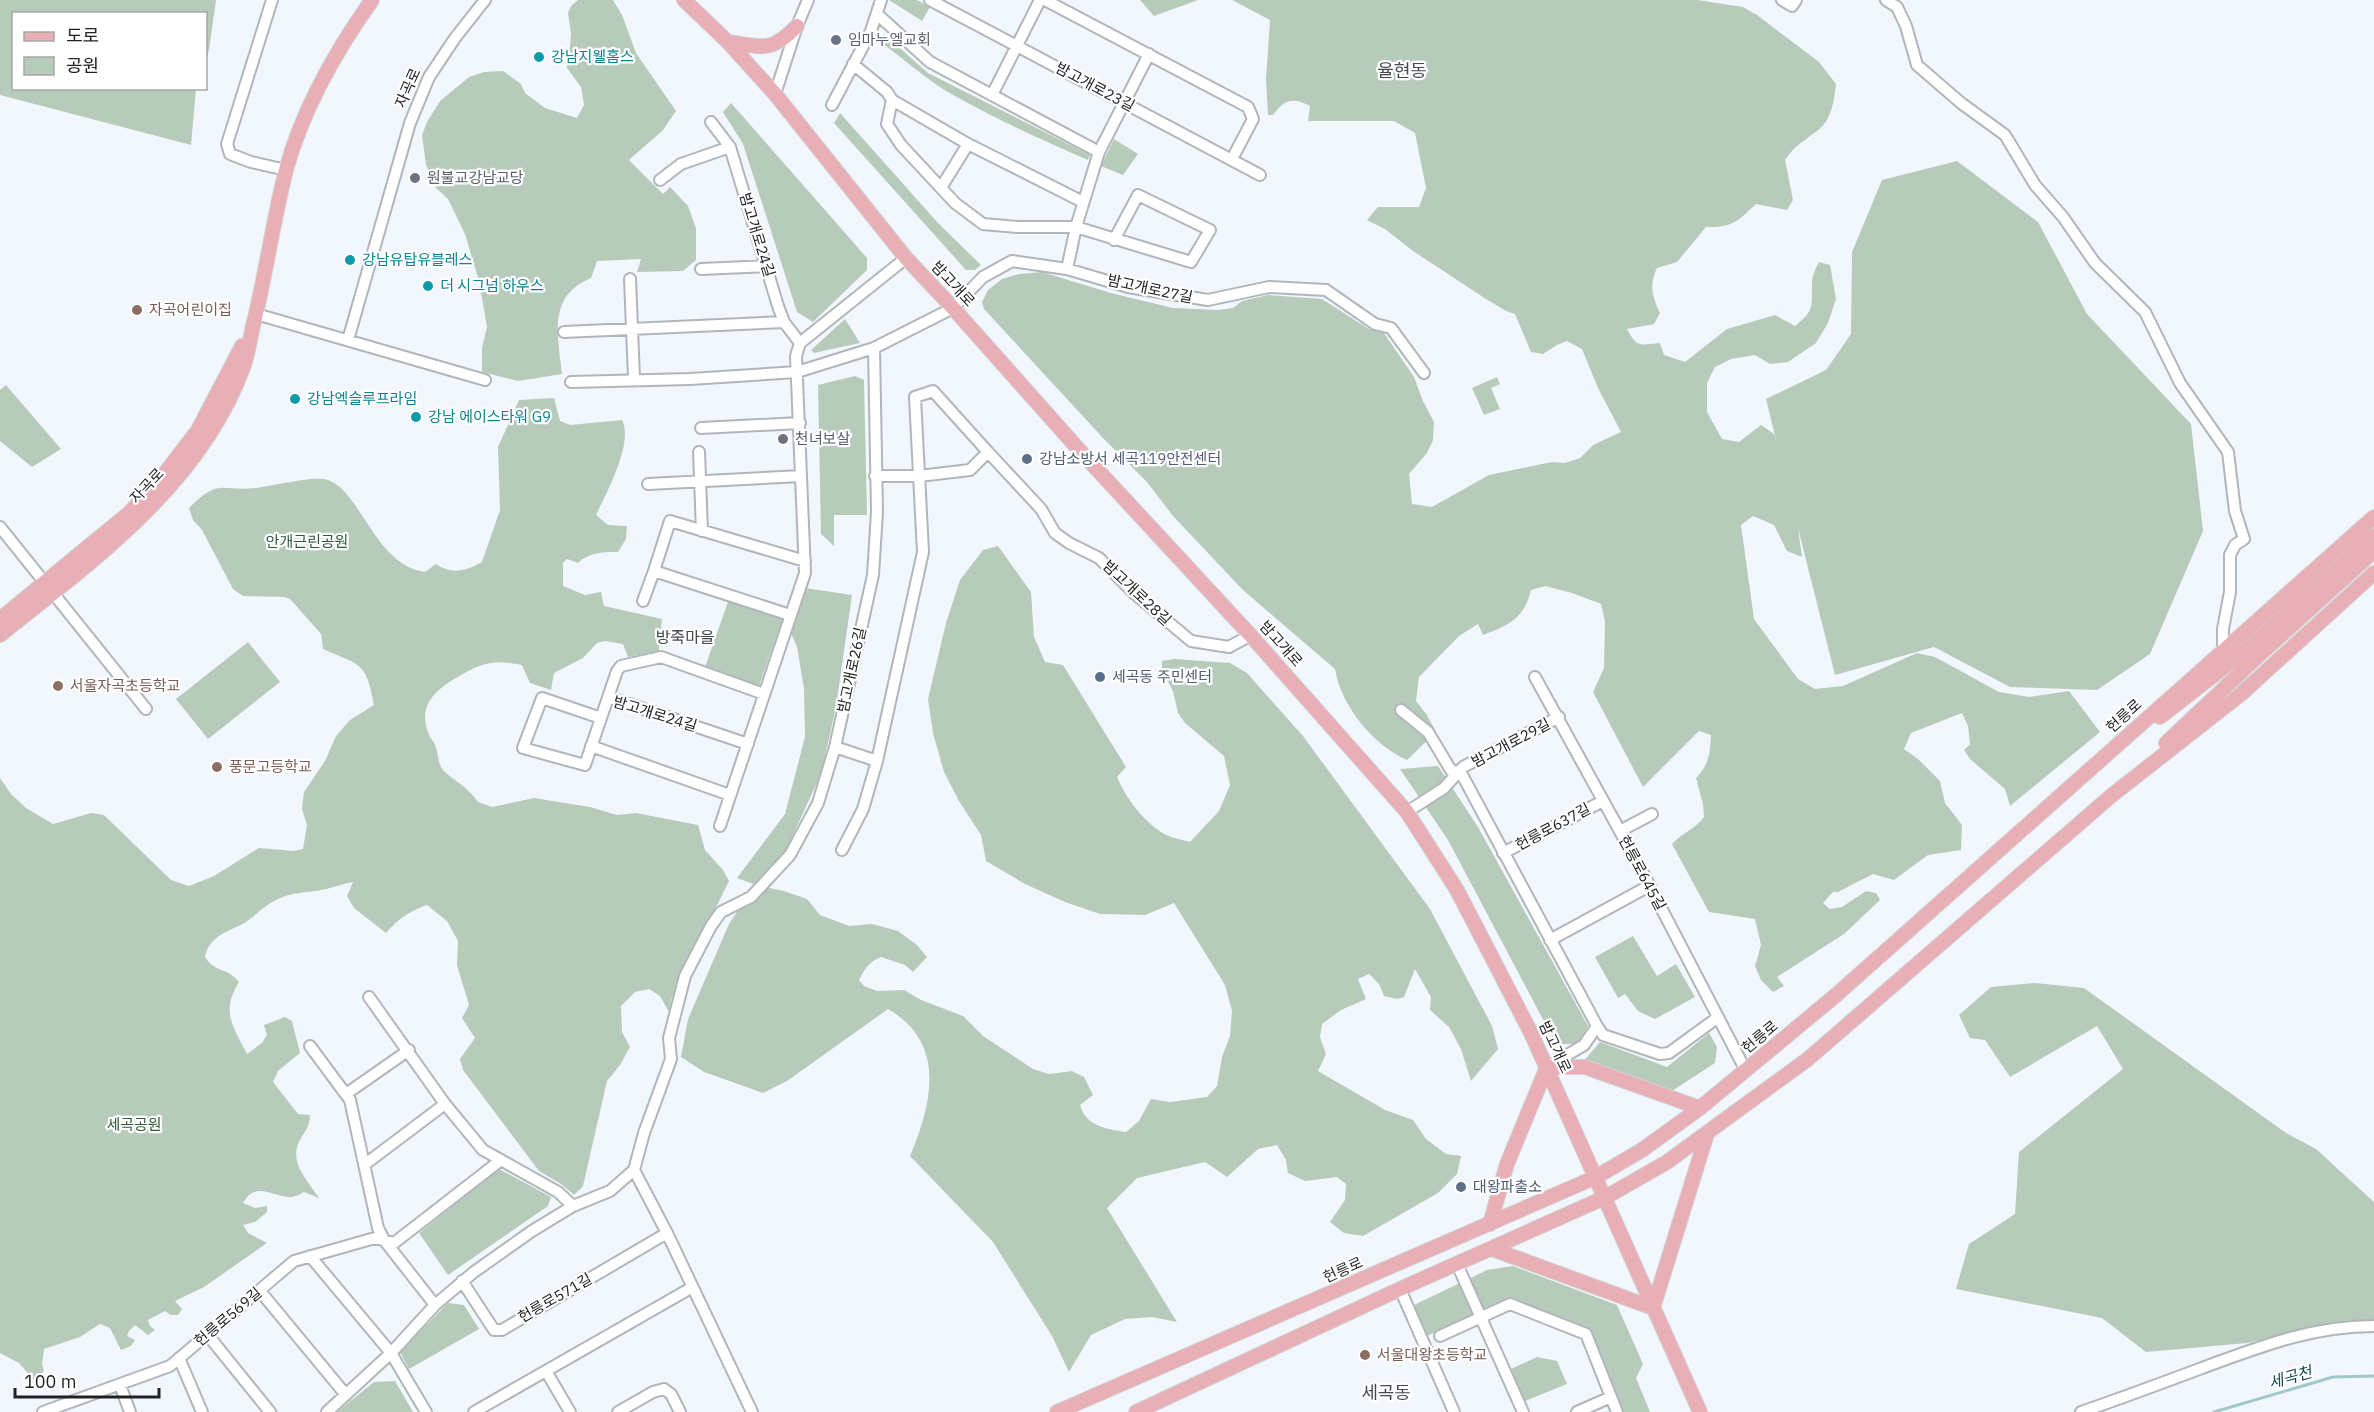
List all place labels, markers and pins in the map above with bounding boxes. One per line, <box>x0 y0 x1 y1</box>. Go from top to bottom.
place label: 임마누엘교회 <box>848 30 931 49</box>
marker: 임마누엘교회 <box>829 33 843 47</box>
place label: 강남지웰홈스 <box>551 47 634 66</box>
marker: 강남지웰홈스 <box>532 50 546 64</box>
place label: 원불교강남교당 <box>427 168 524 187</box>
marker: 원불교강남교당 <box>408 171 422 185</box>
place label: 강남유탑유블레스 <box>362 250 473 269</box>
marker: 강남유탑유블레스 <box>343 253 357 267</box>
place label: 더 시그넘 하우스 <box>440 276 544 295</box>
marker: 더 시그넘 하우스 <box>421 279 435 293</box>
place label: 자곡어린이집 <box>149 300 232 319</box>
marker: 자곡어린이집 <box>130 303 144 317</box>
place label: 강남엑슬루프라임 <box>307 389 417 408</box>
marker: 강남엑슬루프라임 <box>288 392 302 406</box>
place label: 강남 에이스타워 G9 <box>428 407 551 426</box>
marker: 강남 에이스타워 G9 <box>409 410 423 424</box>
place label: 천녀보살 <box>795 429 850 448</box>
marker: 천녀보살 <box>776 432 790 446</box>
place label: 강남소방서 세곡119안전센터 <box>1039 449 1221 468</box>
marker: 강남소방서 세곡119안전센터 <box>1020 452 1034 466</box>
place label: 세곡동 주민센터 <box>1112 667 1212 686</box>
marker: 세곡동 주민센터 <box>1093 670 1107 684</box>
place label: 서울자곡초등학교 <box>70 676 180 695</box>
marker: 서울자곡초등학교 <box>51 679 65 693</box>
place label: 풍문고등학교 <box>229 757 312 776</box>
marker: 풍문고등학교 <box>210 760 224 774</box>
place label: 대왕파출소 <box>1473 1177 1542 1196</box>
marker: 대왕파출소 <box>1454 1180 1468 1194</box>
place label: 서울대왕초등학교 <box>1377 1345 1487 1364</box>
marker: 서울대왕초등학교 <box>1358 1348 1372 1362</box>

